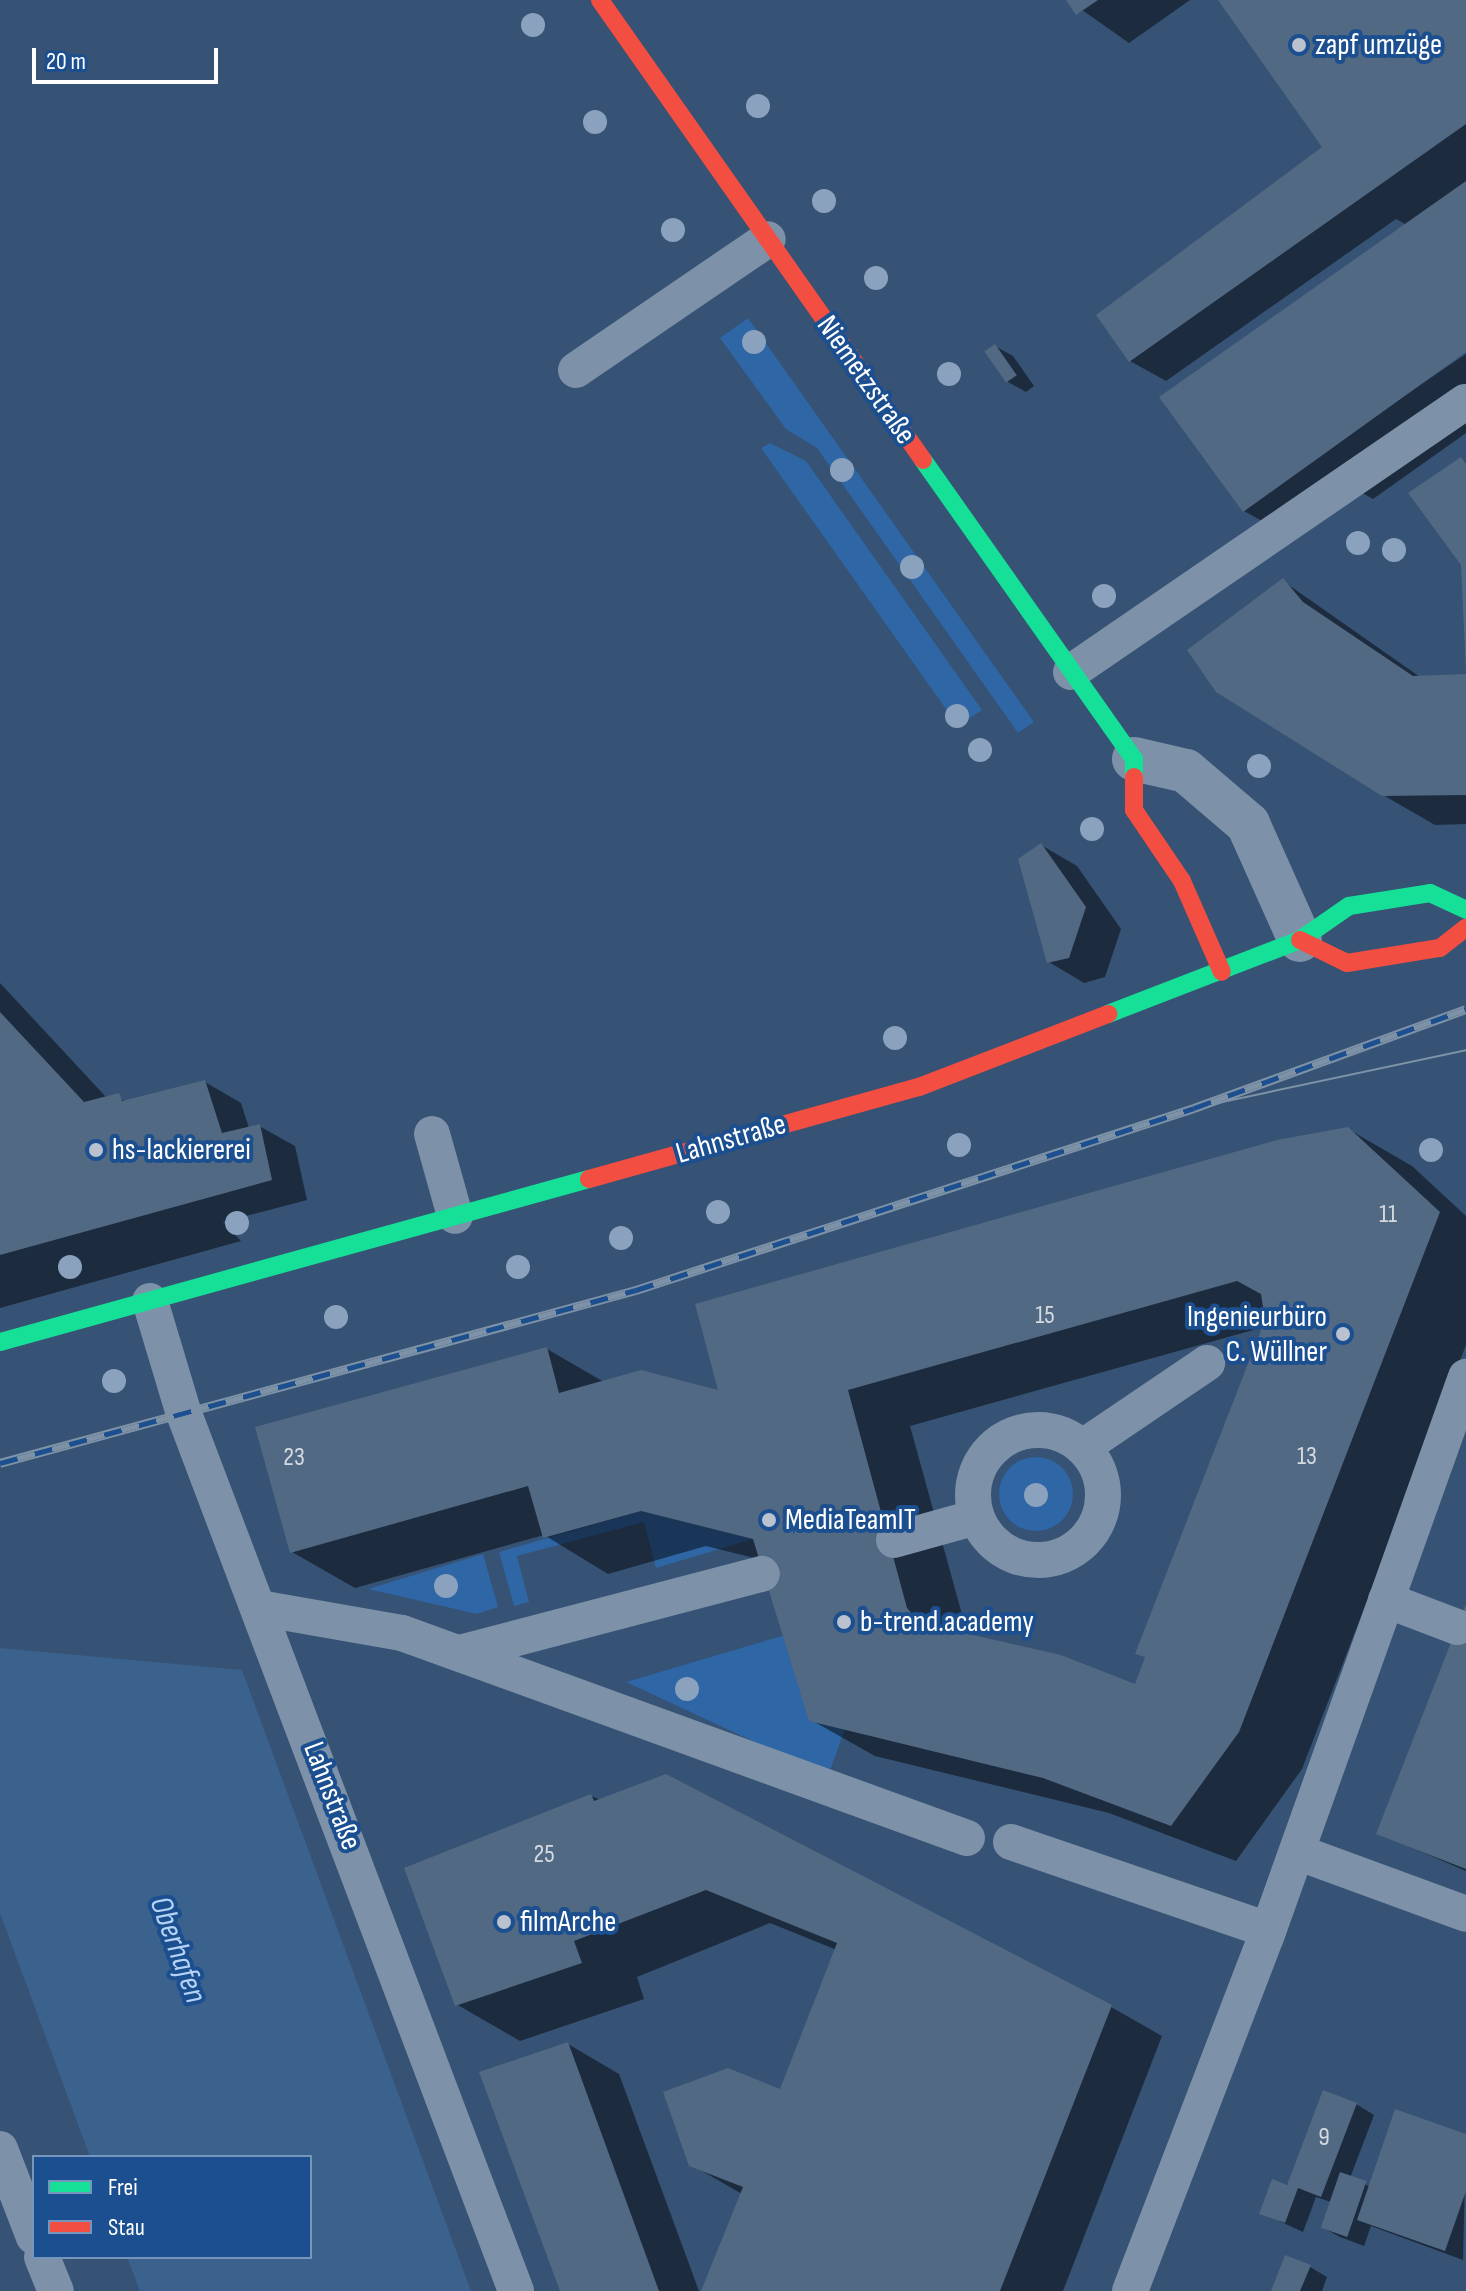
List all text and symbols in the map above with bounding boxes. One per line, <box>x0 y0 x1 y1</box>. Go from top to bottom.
place label: zapf umzüge <box>1315 27 1442 63</box>
scale bar <box>36 32 222 82</box>
marker: zapf umzüge <box>1290 36 1308 54</box>
text: 20 m <box>46 47 86 76</box>
street label: Niemetzstraße <box>809 309 923 451</box>
street label: Lahnstraße <box>672 1106 790 1172</box>
place label: hs-lackiererei <box>112 1132 251 1168</box>
marker: hs-lackiererei <box>87 1141 105 1159</box>
house number: 11 <box>1379 1199 1397 1231</box>
place label: Ingenieurbüro C. Wüllner <box>1187 1299 1327 1370</box>
house number: 15 <box>1035 1300 1055 1332</box>
marker: Ingenieurbüro C. Wüllner <box>1334 1325 1352 1343</box>
house number: 13 <box>1297 1441 1317 1473</box>
house number: 23 <box>283 1442 305 1474</box>
place label: MediaTeamIT <box>785 1502 916 1538</box>
marker: MediaTeamIT <box>760 1511 778 1529</box>
place label: b-trend.academy <box>860 1604 1034 1640</box>
marker: b-trend.academy <box>835 1613 853 1631</box>
street label: Lahnstraße <box>295 1737 369 1855</box>
house number: 25 <box>533 1839 555 1871</box>
water label: Oberhafen <box>140 1891 214 2009</box>
place label: filmArche <box>520 1904 616 1940</box>
marker: filmArche <box>495 1913 513 1931</box>
house number: 9 <box>1318 2122 1330 2154</box>
legend <box>32 2155 312 2259</box>
text: Frei <box>108 2173 138 2202</box>
text: Stau <box>108 2213 145 2242</box>

